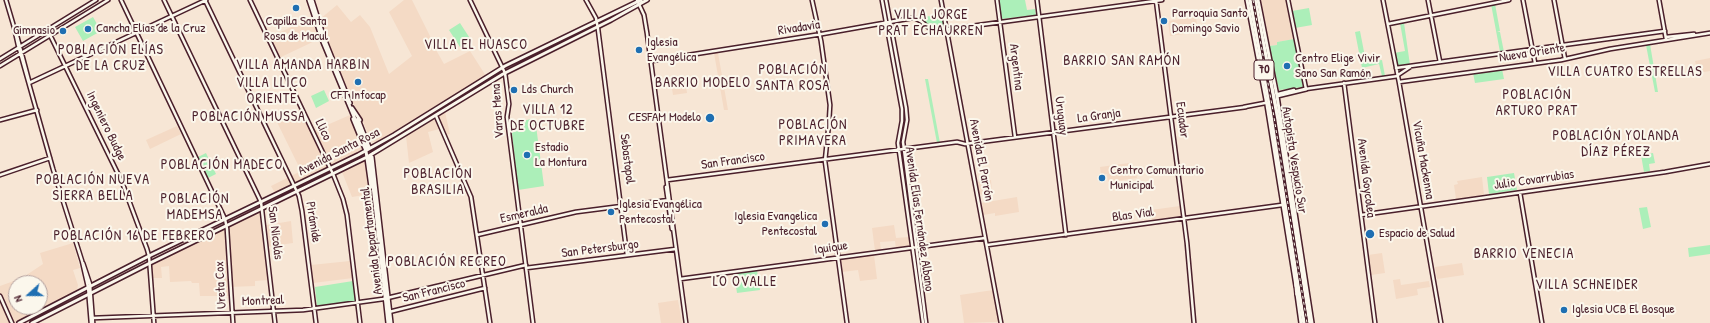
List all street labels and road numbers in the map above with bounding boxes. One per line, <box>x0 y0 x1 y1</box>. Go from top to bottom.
street label: Rivadavia <box>777 17 821 39</box>
street label: Nueva Oriente <box>1498 40 1566 66</box>
street label: Argentina <box>1005 43 1027 91</box>
road number: 70 <box>1254 60 1274 80</box>
street label: Varas Mena <box>488 83 508 139</box>
street label: Ingeniero Budge <box>83 89 129 163</box>
street label: Uruguay <box>1051 96 1071 136</box>
street label: Ecuador <box>1172 101 1192 139</box>
street label: La Granja <box>1076 105 1122 127</box>
street label: Autopista Vespucio Sur <box>1278 105 1310 215</box>
street label: Llico <box>311 117 335 143</box>
street label: Avenida El Parrón <box>965 118 997 202</box>
street label: Vicuña Mackenna <box>1408 119 1438 201</box>
street label: Avenida Santa Rosa <box>296 125 382 179</box>
street label: Sebastopol <box>616 133 638 185</box>
street label: Avenida Goycolea <box>1353 138 1379 218</box>
street label: Avenida Elías Fernández Albano <box>901 146 937 292</box>
street label: San Francisco <box>700 149 766 173</box>
street label: Julio Covarrubias <box>1493 167 1575 193</box>
street label: Avenida Departamental <box>358 186 386 296</box>
street label: Pirámide <box>302 200 324 244</box>
street label: Esmeralda <box>499 201 549 227</box>
street label: Blas Vial <box>1111 204 1155 226</box>
street label: San Nicolás <box>264 205 286 261</box>
street label: San Petersburgo <box>561 237 639 261</box>
street label: Iquique <box>813 238 849 258</box>
street label: Ureta Cox <box>212 261 230 309</box>
street label: San Francisco <box>401 276 467 306</box>
street label: Montreal <box>242 292 284 310</box>

